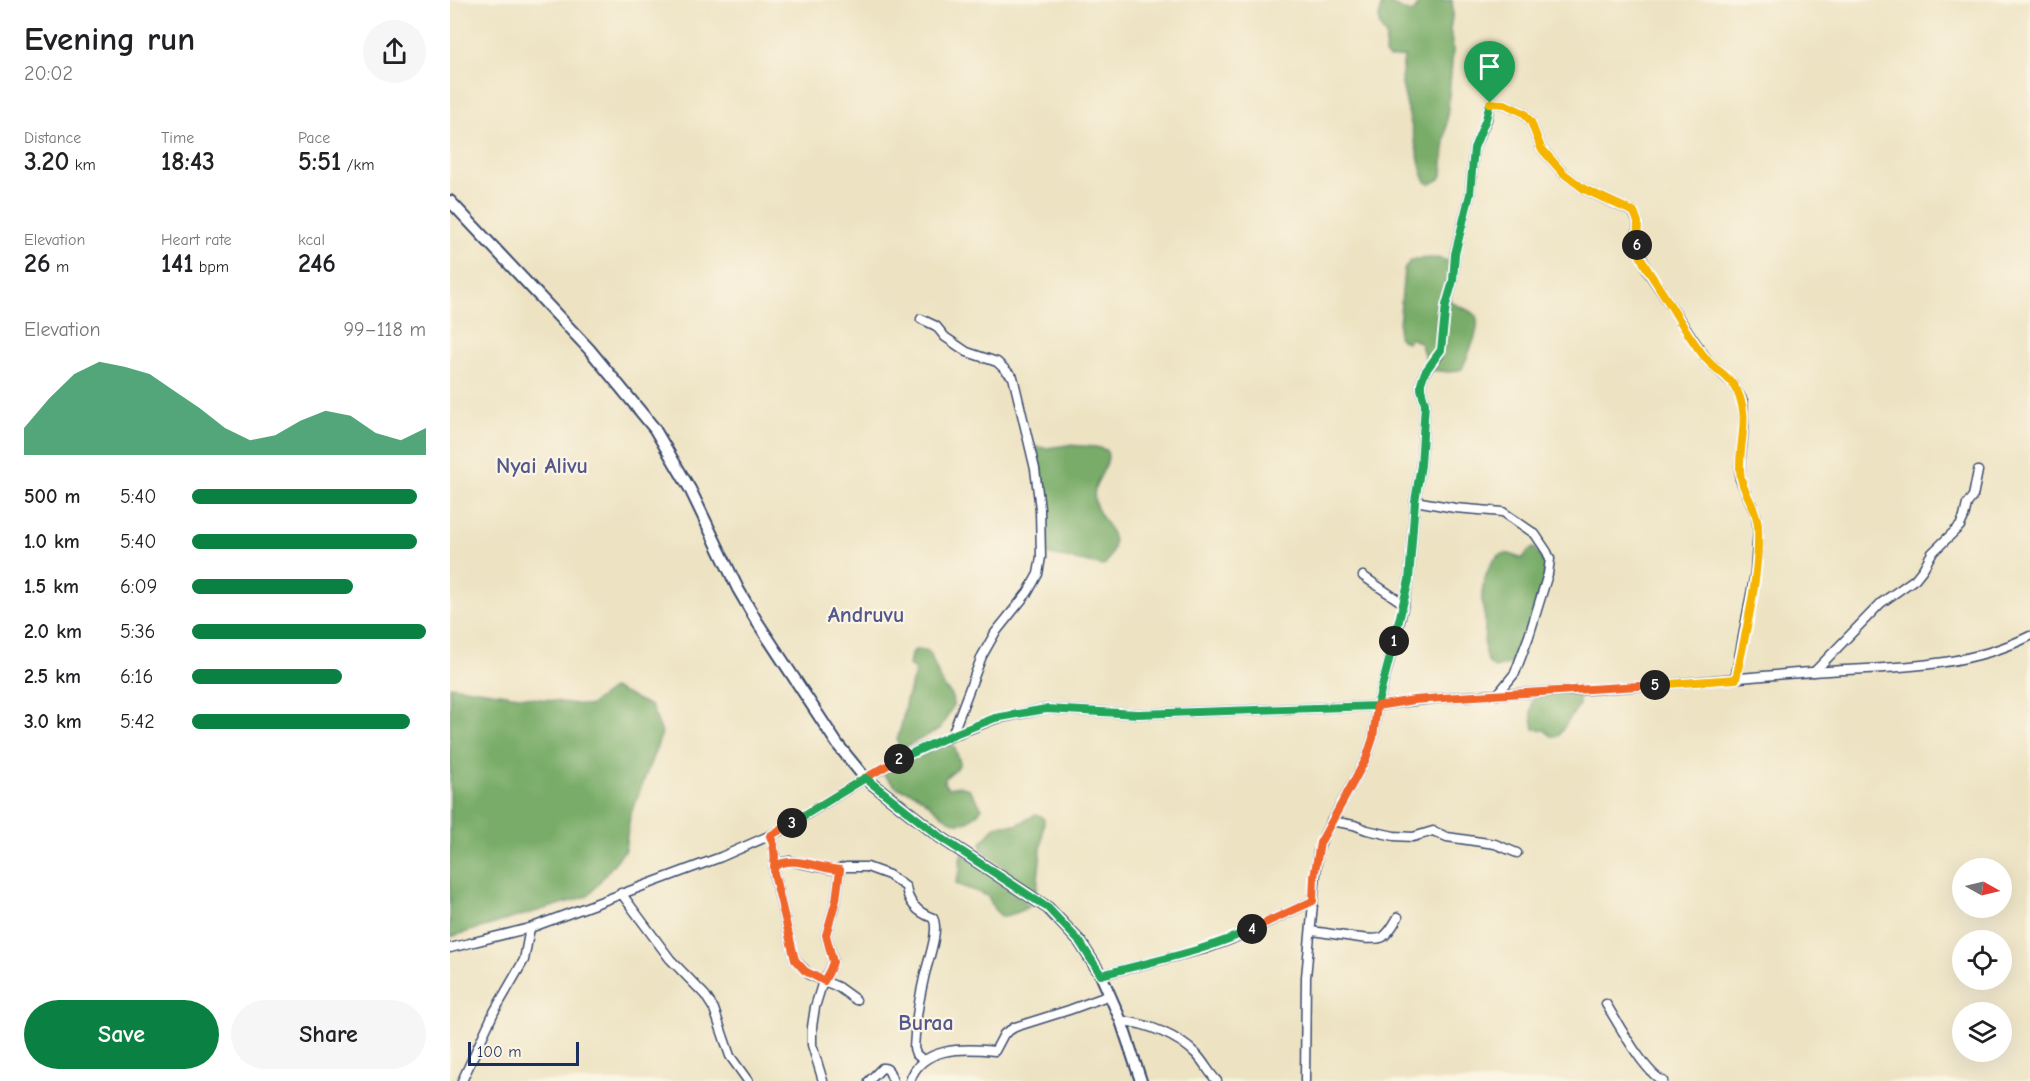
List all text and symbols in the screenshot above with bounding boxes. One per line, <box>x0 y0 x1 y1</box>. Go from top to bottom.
text: Evening run <box>24 20 195 58</box>
button: share <box>363 20 426 83</box>
pin <box>1464 41 1515 103</box>
icon: arrive <box>1473 50 1506 83</box>
text: 20:02 <box>24 62 73 85</box>
text: Distance <box>24 129 81 147</box>
text: Time <box>161 129 194 147</box>
text: Pace <box>298 129 330 147</box>
text: 3.20 <box>24 147 69 177</box>
text: 18:43 <box>161 147 215 177</box>
text: 5:51 <box>298 147 341 177</box>
text: km <box>69 156 96 174</box>
text: /km <box>341 156 375 174</box>
pin: 6 <box>1622 230 1652 260</box>
text: Elevation <box>24 231 85 249</box>
text: Heart rate <box>161 231 232 249</box>
text: kcal <box>298 231 325 249</box>
text: 6 <box>1633 236 1641 254</box>
text: 26 <box>24 249 51 279</box>
text: 141 <box>161 249 193 279</box>
text: 246 <box>298 249 336 279</box>
text: m <box>51 258 69 276</box>
text: bpm <box>193 258 229 276</box>
text: Elevation <box>24 318 101 341</box>
text: 99–118 m <box>343 318 426 341</box>
district label: Nyai Alivu <box>496 453 588 479</box>
text: 500 m <box>24 485 81 508</box>
text: 5:40 <box>120 485 156 508</box>
text: 1.0 km <box>24 530 80 553</box>
text: 5:40 <box>120 530 156 553</box>
text: 1.5 km <box>24 575 79 598</box>
text: 6:09 <box>120 575 157 598</box>
district label: Andruvu <box>828 602 904 628</box>
text: 2.0 km <box>24 620 82 643</box>
text: 5:36 <box>120 620 155 643</box>
pin: 1 <box>1379 626 1409 656</box>
text: 1 <box>1391 632 1397 650</box>
text: 2.5 km <box>24 665 81 688</box>
text: 6:16 <box>120 665 153 688</box>
pin: 5 <box>1640 670 1670 700</box>
text: 5 <box>1651 676 1659 694</box>
text: 3.0 km <box>24 710 82 733</box>
text: 5:42 <box>120 710 155 733</box>
pin: 2 <box>884 744 914 774</box>
text: 2 <box>895 750 903 768</box>
pin: 3 <box>777 808 807 838</box>
text: 3 <box>788 814 796 832</box>
north arrow <box>1952 858 2012 918</box>
map controls <box>1952 858 2012 1062</box>
pin: 4 <box>1237 914 1267 944</box>
text: 4 <box>1248 920 1256 938</box>
button: locate <box>1952 930 2012 990</box>
button: Save <box>24 1000 219 1069</box>
button: Share <box>231 1000 426 1069</box>
button: layers <box>1952 1002 2012 1062</box>
district label: Buraa <box>898 1010 954 1036</box>
scale bar <box>468 1039 579 1066</box>
text: 100 m <box>477 1043 521 1061</box>

